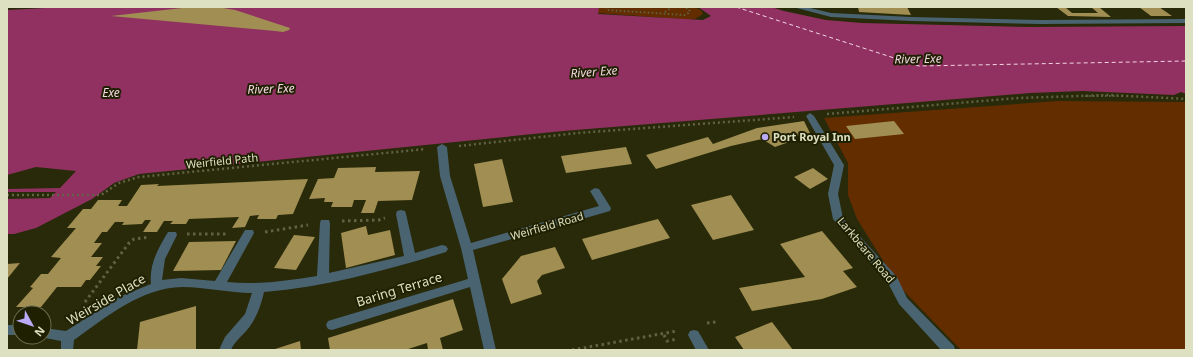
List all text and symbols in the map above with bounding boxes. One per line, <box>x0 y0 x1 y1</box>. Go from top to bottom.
water label: River Exe <box>894 50 942 67</box>
water label: River Exe <box>570 61 618 82</box>
water label: River Exe <box>247 79 295 98</box>
water label: Exe <box>102 84 120 101</box>
place label: Port Royal Inn <box>773 129 851 144</box>
marker: Port Royal Inn <box>760 132 770 142</box>
street label: Weirfield Path <box>185 149 259 172</box>
street label: Weirfield Road <box>509 208 585 243</box>
street label: Larkbeare Road <box>835 214 898 286</box>
street label: Baring Terrace <box>354 267 444 311</box>
street label: Weirside Place <box>63 269 149 329</box>
north arrow <box>12 305 52 345</box>
text: N <box>31 323 49 340</box>

